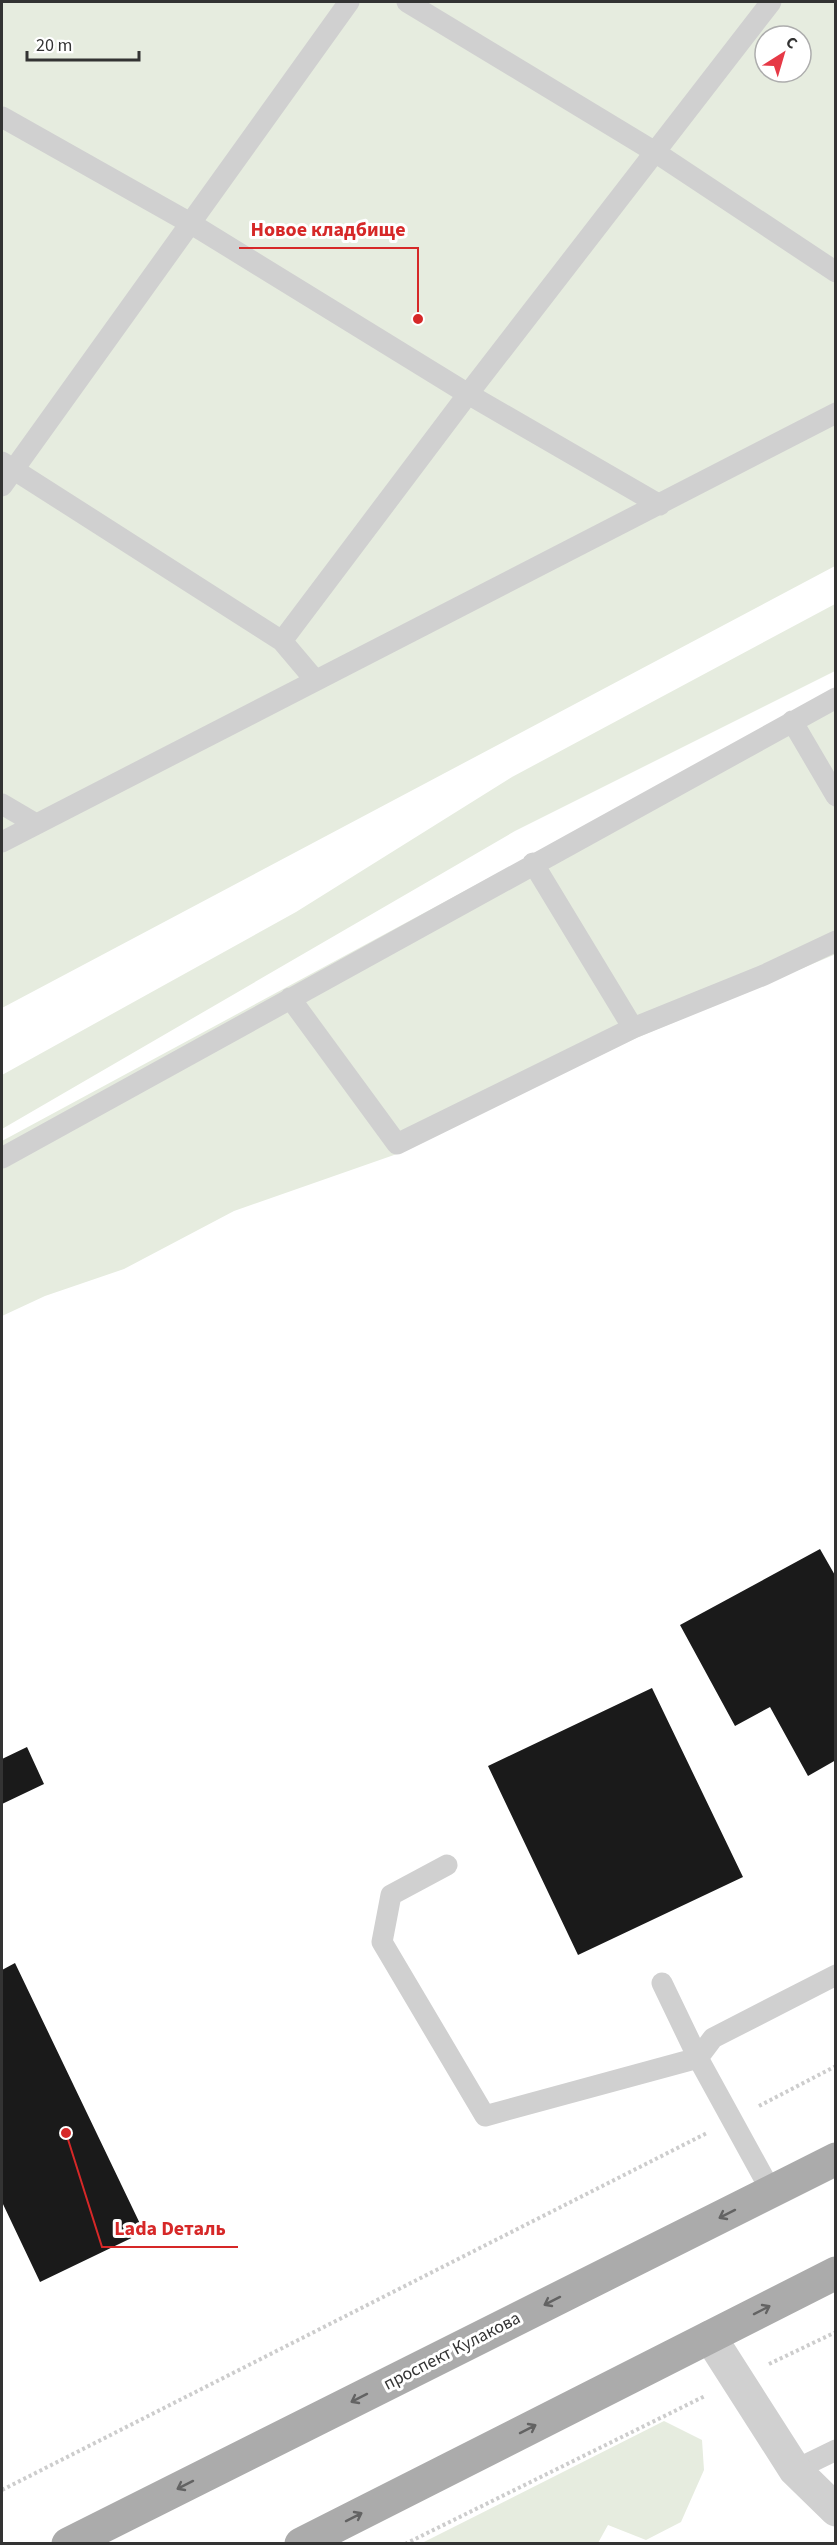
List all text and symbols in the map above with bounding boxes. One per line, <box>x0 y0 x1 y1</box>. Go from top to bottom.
scale bar <box>27 24 140 62</box>
north arrow <box>753 24 813 84</box>
text: С <box>781 31 802 54</box>
text: 20 m <box>36 33 72 58</box>
callout: Новое кладбище <box>239 210 418 248</box>
text: Новое кладбище <box>250 216 406 244</box>
one-way arrow <box>718 2208 736 2220</box>
callout: Lada Dеталь <box>102 2209 238 2247</box>
text: Lada Dеталь <box>114 2215 226 2243</box>
one-way arrow <box>544 2296 562 2307</box>
one-way arrow <box>752 2304 770 2315</box>
street label: проспект Кулакова <box>379 2306 525 2396</box>
one-way arrow <box>351 2392 369 2404</box>
one-way arrow <box>518 2423 536 2434</box>
one-way arrow <box>177 2479 194 2491</box>
one-way arrow <box>344 2511 362 2522</box>

